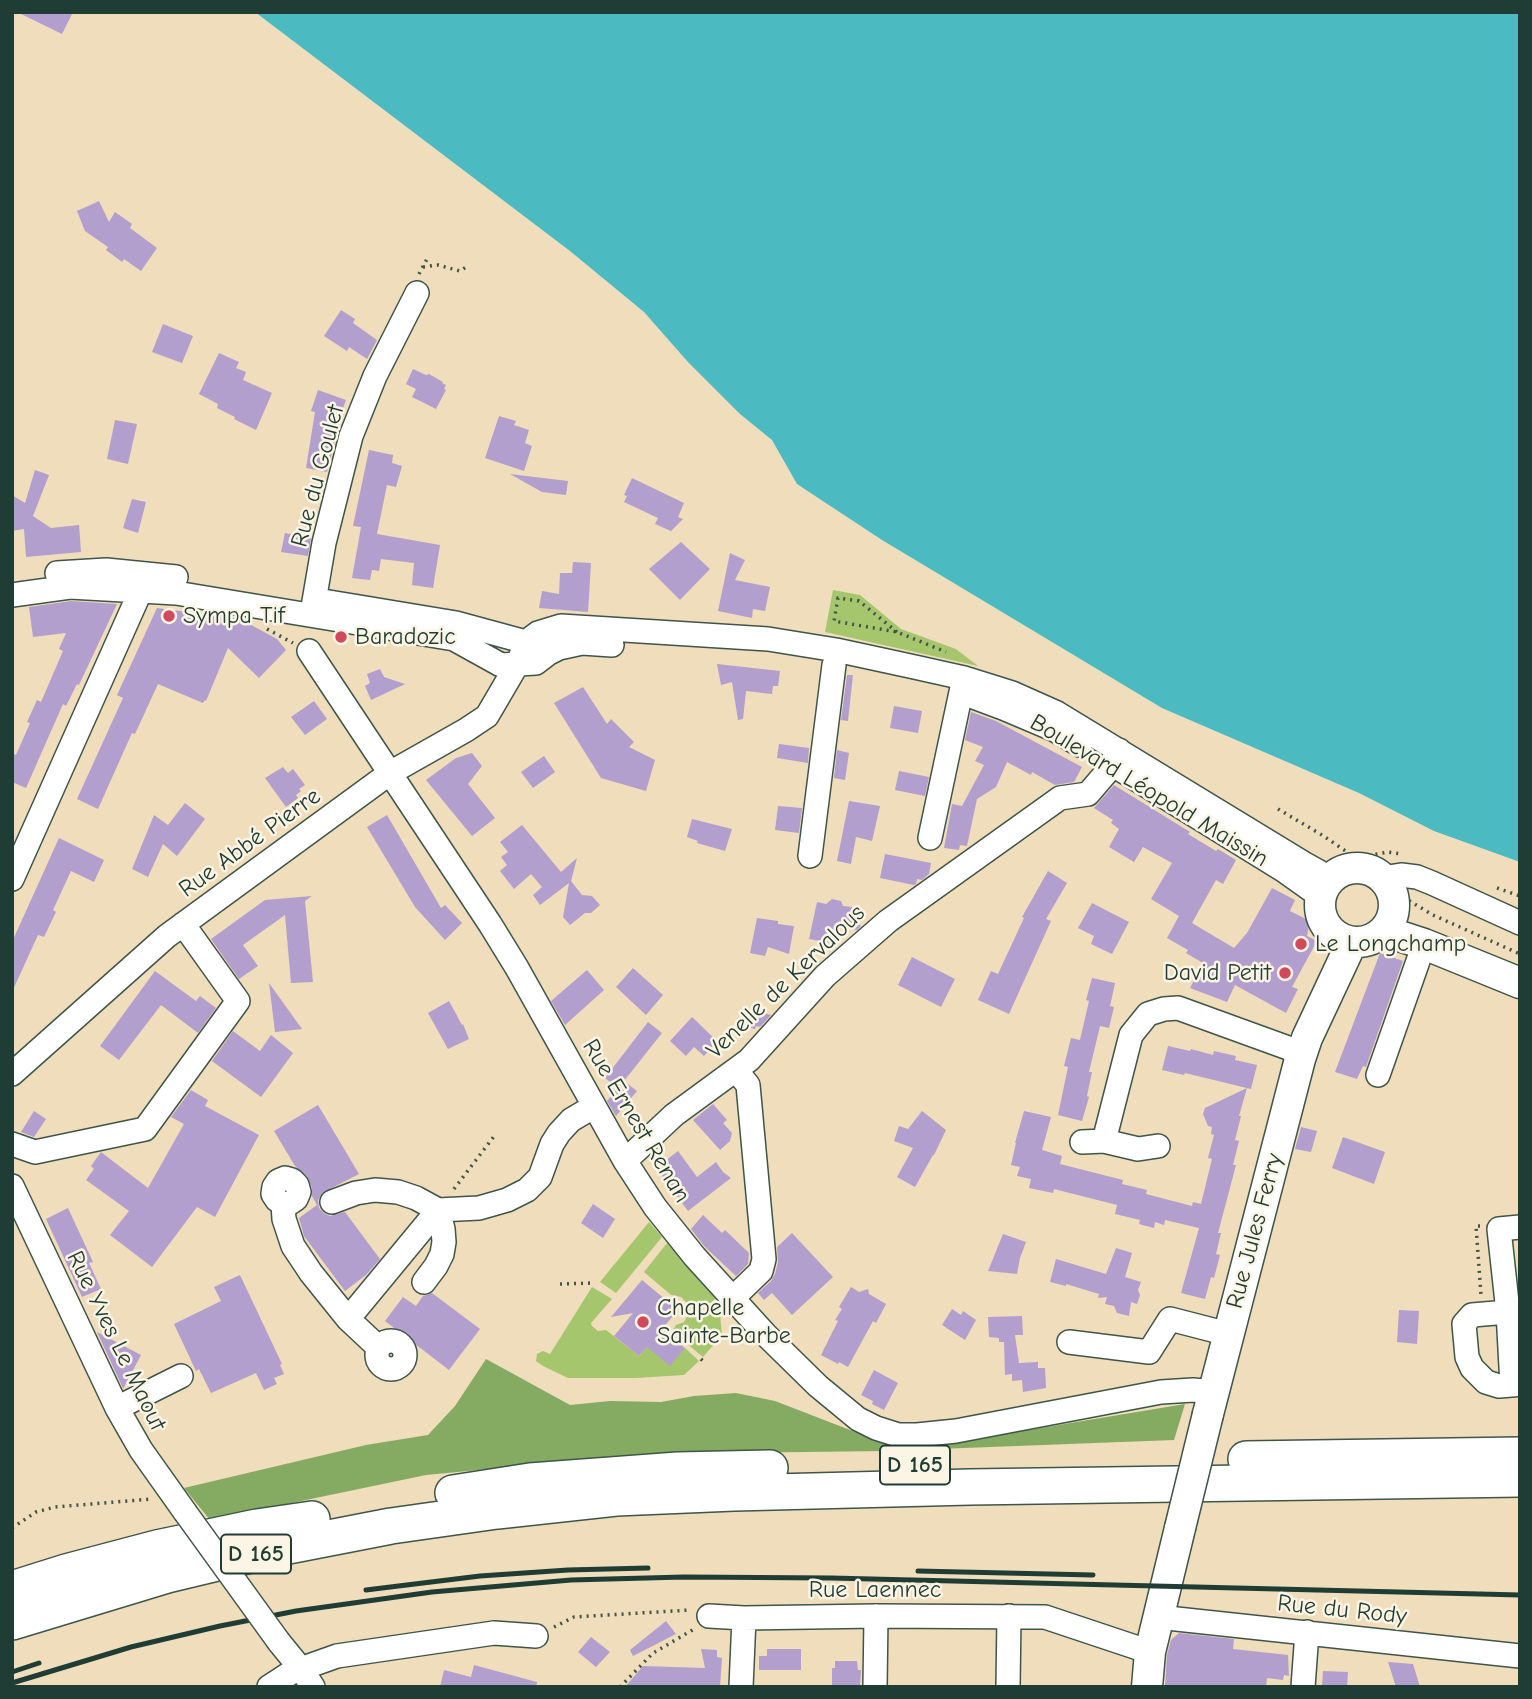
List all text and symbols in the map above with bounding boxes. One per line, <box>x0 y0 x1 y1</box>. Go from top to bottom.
street label: Rue du Goulet <box>285 402 351 550</box>
place label: Sympa Tif <box>183 602 285 630</box>
marker: Sympa Tif <box>161 608 177 624</box>
place label: Baradozic <box>355 623 456 651</box>
marker: Baradozic <box>333 629 349 645</box>
street label: Boulevard Léopold Maissin <box>1025 708 1273 874</box>
street label: Rue Abbé Pierre <box>174 782 326 904</box>
street label: Venelle de Kervalous <box>701 899 871 1065</box>
place label: Le Longchamp <box>1315 930 1466 958</box>
marker: Le Longchamp <box>1293 936 1309 952</box>
place label: David Petit <box>1164 959 1271 987</box>
marker: David Petit <box>1277 965 1293 981</box>
street label: Rue Ernest Renan <box>576 1034 696 1208</box>
street label: Rue Jules Ferry <box>1220 1150 1290 1312</box>
street label: Rue Yves Le Maout <box>60 1246 172 1436</box>
place label: Chapelle Sainte-Barbe <box>657 1294 791 1350</box>
marker: Chapelle Sainte-Barbe <box>635 1314 651 1330</box>
road number: D 165 <box>880 1446 950 1484</box>
road number: D 165 <box>221 1534 291 1574</box>
street label: Rue Laennec <box>809 1576 941 1604</box>
street label: Rue du Rody <box>1276 1589 1408 1631</box>

